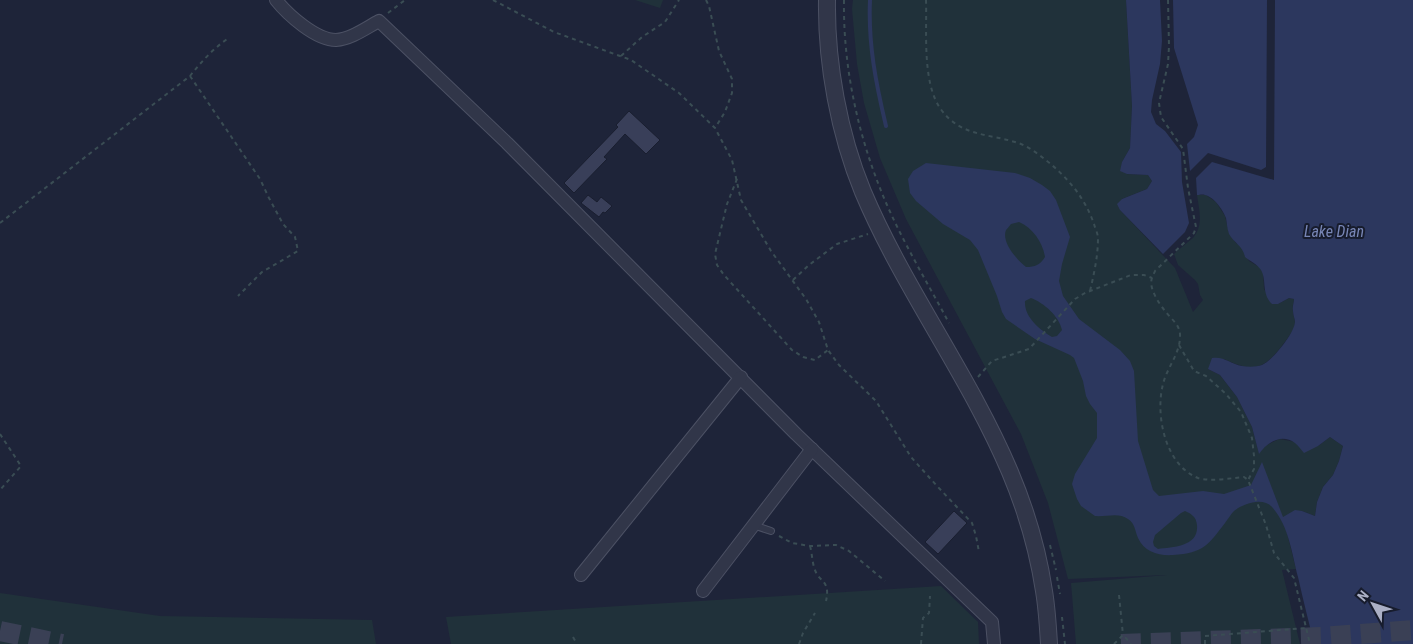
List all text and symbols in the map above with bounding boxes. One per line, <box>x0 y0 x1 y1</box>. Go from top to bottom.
water label: Lake Dian <box>1304 222 1364 241</box>
north arrow <box>1348 579 1398 629</box>
text: N <box>1354 587 1372 604</box>

